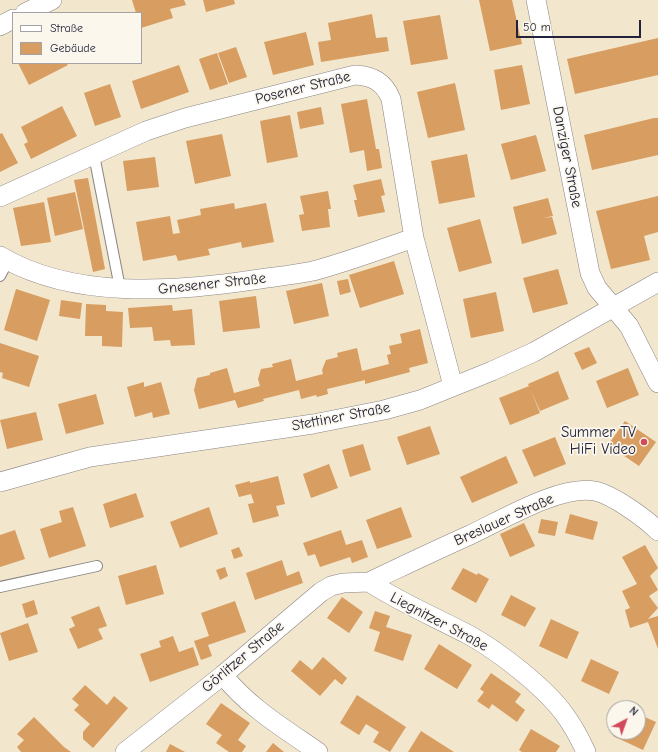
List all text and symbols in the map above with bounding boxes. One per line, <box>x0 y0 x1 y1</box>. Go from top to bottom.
legend <box>12 12 142 64</box>
scale bar <box>518 12 643 38</box>
text: 50 m <box>523 20 551 34</box>
text: Straße <box>50 21 83 35</box>
text: Gebäude <box>50 41 96 55</box>
street label: Posener Straße <box>254 67 352 109</box>
street label: Danziger Straße <box>548 105 586 209</box>
street label: Gnesener Straße <box>157 269 267 299</box>
street label: Stettiner Straße <box>290 399 392 435</box>
place label: Summer TV HiFi Video <box>561 424 636 459</box>
marker: Summer TV HiFi Video <box>639 437 649 447</box>
street label: Breslauer Straße <box>451 490 557 550</box>
street label: Liegnitzer Straße <box>387 589 491 655</box>
street label: Görlitzer Straße <box>198 617 288 697</box>
north arrow <box>606 700 646 740</box>
text: N <box>627 704 641 719</box>

